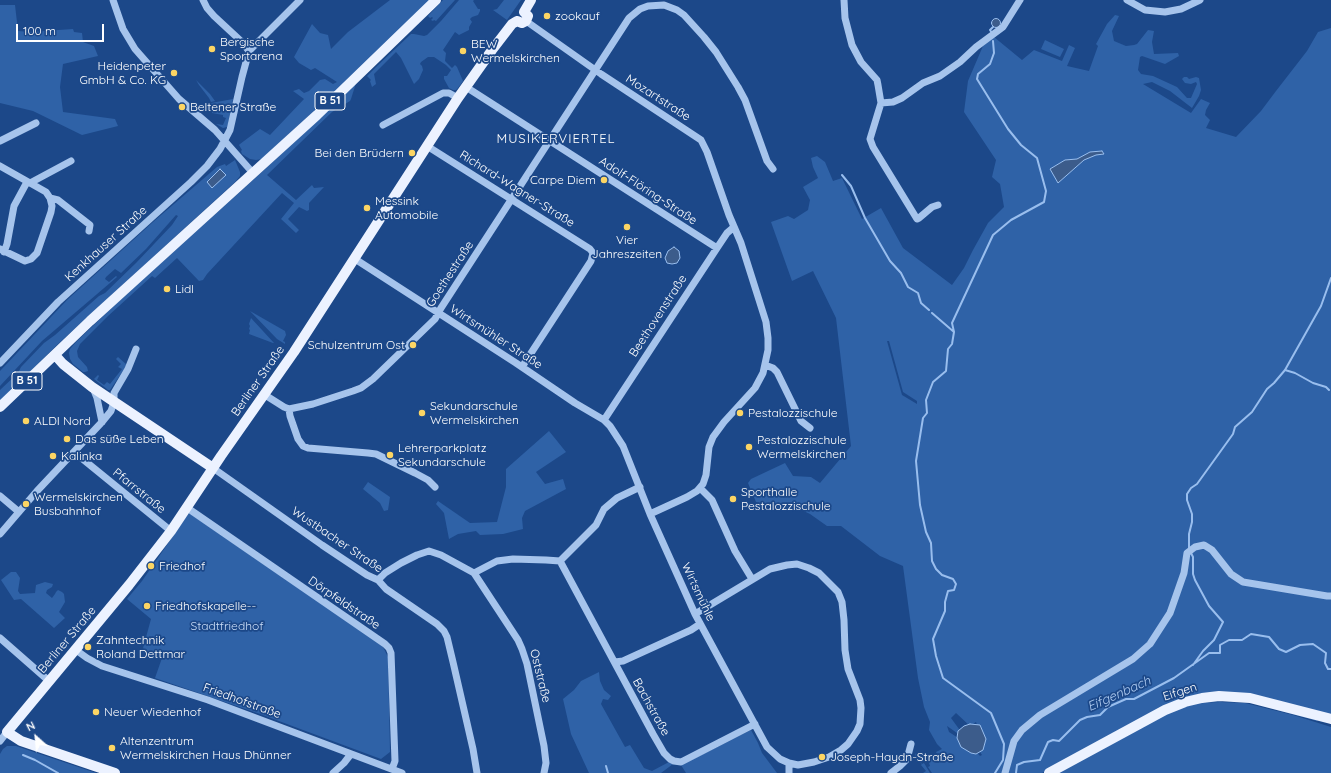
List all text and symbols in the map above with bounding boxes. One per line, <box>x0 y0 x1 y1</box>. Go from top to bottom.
place label: zookauf <box>555 9 600 23</box>
marker: zookauf <box>542 11 552 21</box>
scale bar <box>18 16 106 42</box>
text: 100 m <box>23 23 56 38</box>
place label: Bergische Sportarena <box>220 35 283 63</box>
place label: BEW Wermelskirchen <box>471 37 560 65</box>
marker: Bergische Sportarena <box>207 44 217 54</box>
marker: BEW Wermelskirchen <box>458 46 468 56</box>
place label: Heidenpeter GmbH & Co. KG <box>79 59 166 87</box>
marker: Heidenpeter GmbH & Co. KG <box>169 68 179 78</box>
street label: Mozartstraße <box>623 72 693 124</box>
road number: B 51 <box>315 92 345 110</box>
place label: Beltener Straße <box>190 100 276 114</box>
marker: Beltener Straße <box>177 102 187 112</box>
district label: MUSIKERVIERTEL <box>496 131 616 147</box>
place label: Bei den Brüdern <box>314 146 404 160</box>
marker: Bei den Brüdern <box>407 148 417 158</box>
street label: Richard-Wagner-Straße <box>457 148 577 230</box>
street label: Adolf-Flöring-Straße <box>596 154 700 228</box>
place label: Carpe Diem <box>530 173 596 187</box>
marker: Carpe Diem <box>599 175 609 185</box>
place label: Messink Automobile <box>375 194 438 222</box>
street label: Kenkhauser Straße <box>62 203 150 285</box>
marker: Messink Automobile <box>362 203 372 213</box>
marker: Vier Jahreszeiten <box>622 222 632 232</box>
place label: Vier Jahreszeiten <box>592 233 662 261</box>
street label: Goethestraße <box>423 238 477 310</box>
street label: Beethovenstraße <box>626 272 690 360</box>
place label: Lidl <box>175 282 194 296</box>
marker: Lidl <box>162 284 172 294</box>
street label: Wirtsmühler Straße <box>447 302 545 372</box>
place label: Schulzentrum Ost <box>308 338 405 352</box>
marker: Schulzentrum Ost <box>408 340 418 350</box>
street label: Berliner Straße <box>228 343 288 419</box>
road number: B 51 <box>12 372 42 390</box>
place label: Sekundarschule Wermelskirchen <box>430 399 519 427</box>
place label: Pestalozzischule <box>748 406 838 420</box>
marker: Sekundarschule Wermelskirchen <box>417 408 427 418</box>
marker: Pestalozzischule <box>735 408 745 418</box>
place label: ALDI Nord <box>34 414 91 428</box>
marker: ALDI Nord <box>21 416 31 426</box>
place label: Das süße Leben <box>75 432 164 446</box>
place label: Pestalozzischule Wermelskirchen <box>757 433 847 461</box>
marker: Das süße Leben <box>62 434 72 444</box>
place label: Lehrerparkplatz Sekundarschule <box>398 441 486 469</box>
marker: Pestalozzischule Wermelskirchen <box>744 442 754 452</box>
place label: Kalinka <box>61 449 102 463</box>
marker: Lehrerparkplatz Sekundarschule <box>385 450 395 460</box>
marker: Kalinka <box>48 451 58 461</box>
street label: Pfarrstraße <box>110 465 168 517</box>
place label: Sporthalle Pestalozzischule <box>741 485 831 513</box>
place label: Wermelskirchen Busbahnhof <box>34 490 123 518</box>
marker: Sporthalle Pestalozzischule <box>728 494 738 504</box>
marker: Wermelskirchen Busbahnhof <box>21 499 31 509</box>
street label: Wustbacher Straße <box>289 504 385 576</box>
place label: Friedhof <box>159 559 205 573</box>
marker: Friedhof <box>146 561 156 571</box>
street label: Wirtsmühle <box>678 561 718 623</box>
street label: Dörpfeldstraße <box>305 574 383 632</box>
place label: Friedhofskapelle-- <box>155 599 256 613</box>
marker: Friedhofskapelle-- <box>142 601 152 611</box>
street label: Berliner Straße <box>35 604 99 676</box>
park label: Stadtfriedhof <box>190 619 264 633</box>
place label: Zahntechnik Roland Dettmar <box>96 633 185 661</box>
marker: Zahntechnik Roland Dettmar <box>83 642 93 652</box>
street label: Oststraße <box>526 648 554 704</box>
water label: Eifgenbach <box>1085 673 1153 715</box>
street label: Bachstraße <box>629 676 673 738</box>
street label: Friedhofstraße <box>201 680 283 722</box>
street label: Eifgen <box>1161 680 1199 704</box>
place label: Neuer Wiedenhof <box>104 705 201 719</box>
marker: Neuer Wiedenhof <box>91 707 101 717</box>
north arrow <box>16 717 56 757</box>
text: N <box>24 718 37 734</box>
place label: Altenzentrum Wermelskirchen Haus Dhünner <box>120 734 291 762</box>
marker: Altenzentrum Wermelskirchen Haus Dhünner <box>107 743 117 753</box>
place label: Joseph-Haydn-Straße <box>830 750 953 764</box>
marker: Joseph-Haydn-Straße <box>817 752 827 762</box>

